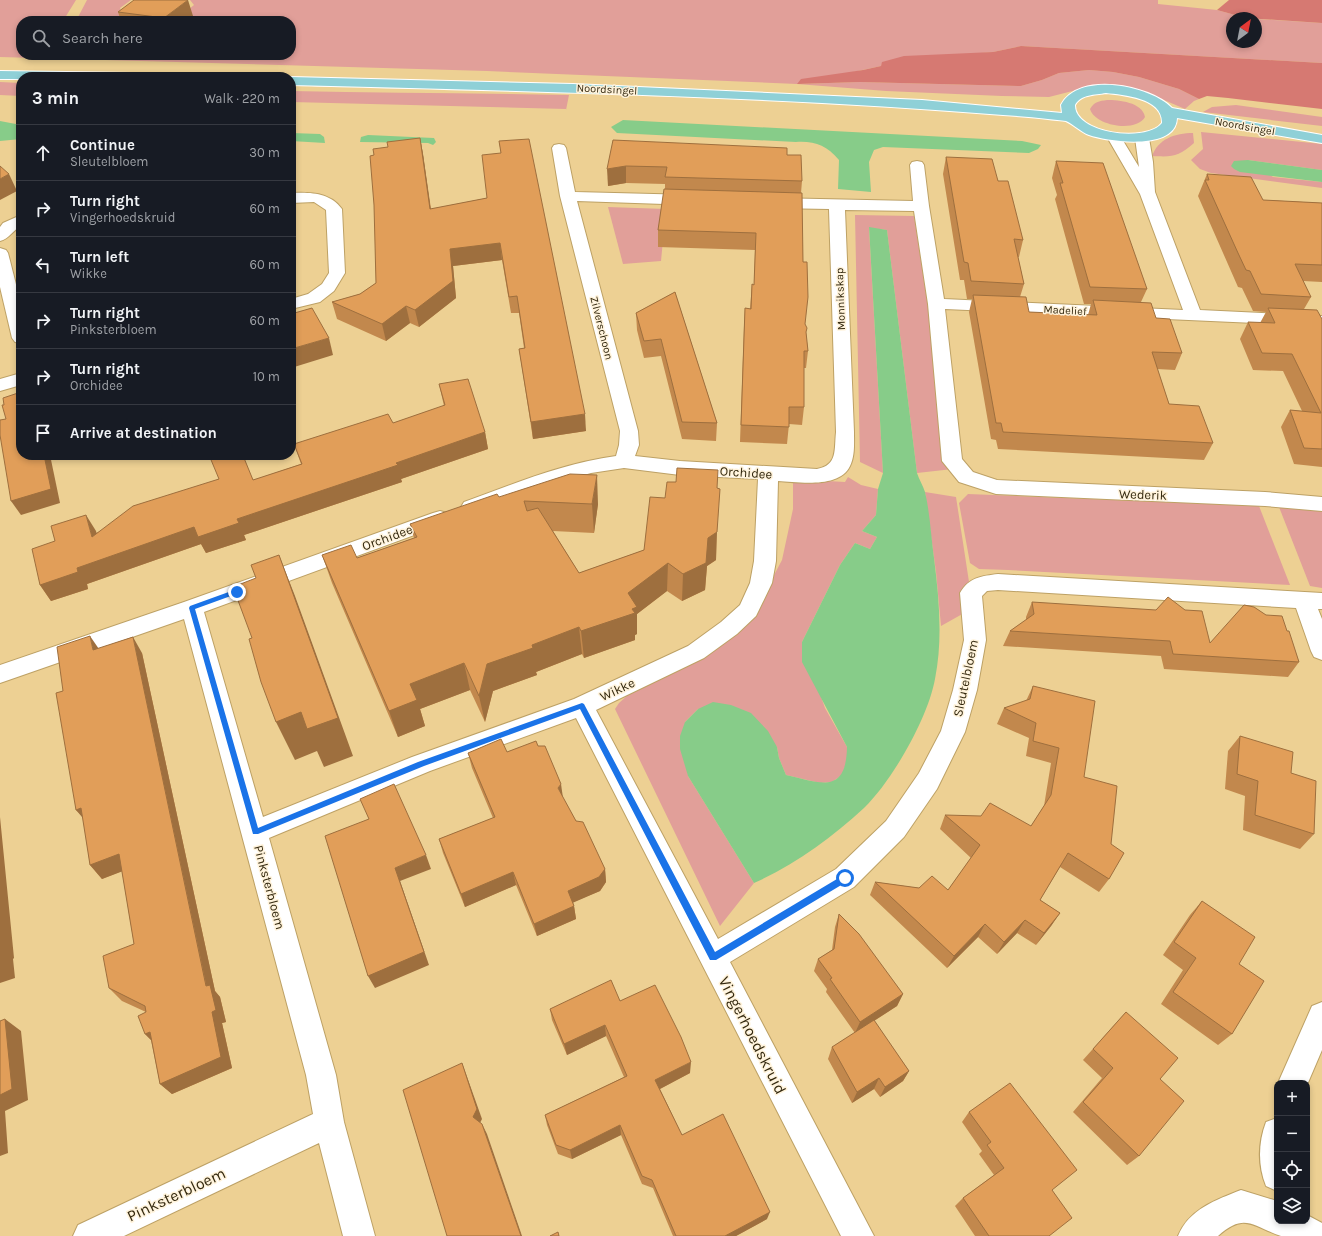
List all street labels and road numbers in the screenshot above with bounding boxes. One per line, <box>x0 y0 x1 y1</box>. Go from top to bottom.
street label: Noordsingel <box>576 81 638 98</box>
street label: Noordsingel <box>1214 115 1276 138</box>
street label: Monnikskap <box>833 267 848 330</box>
street label: Zilverschoon <box>587 295 616 361</box>
street label: Madelief <box>1043 303 1087 318</box>
street label: Orchidee <box>719 463 773 482</box>
street label: Wederik <box>1119 486 1167 503</box>
street label: Orchidee <box>360 521 415 554</box>
street label: Sleutelbloem <box>950 638 981 718</box>
street label: Wikke <box>597 675 637 704</box>
street label: Pinksterbloem <box>251 843 288 931</box>
street label: Vingerhoedskruid <box>715 973 790 1097</box>
street label: Pinksterbloem <box>124 1163 229 1226</box>

